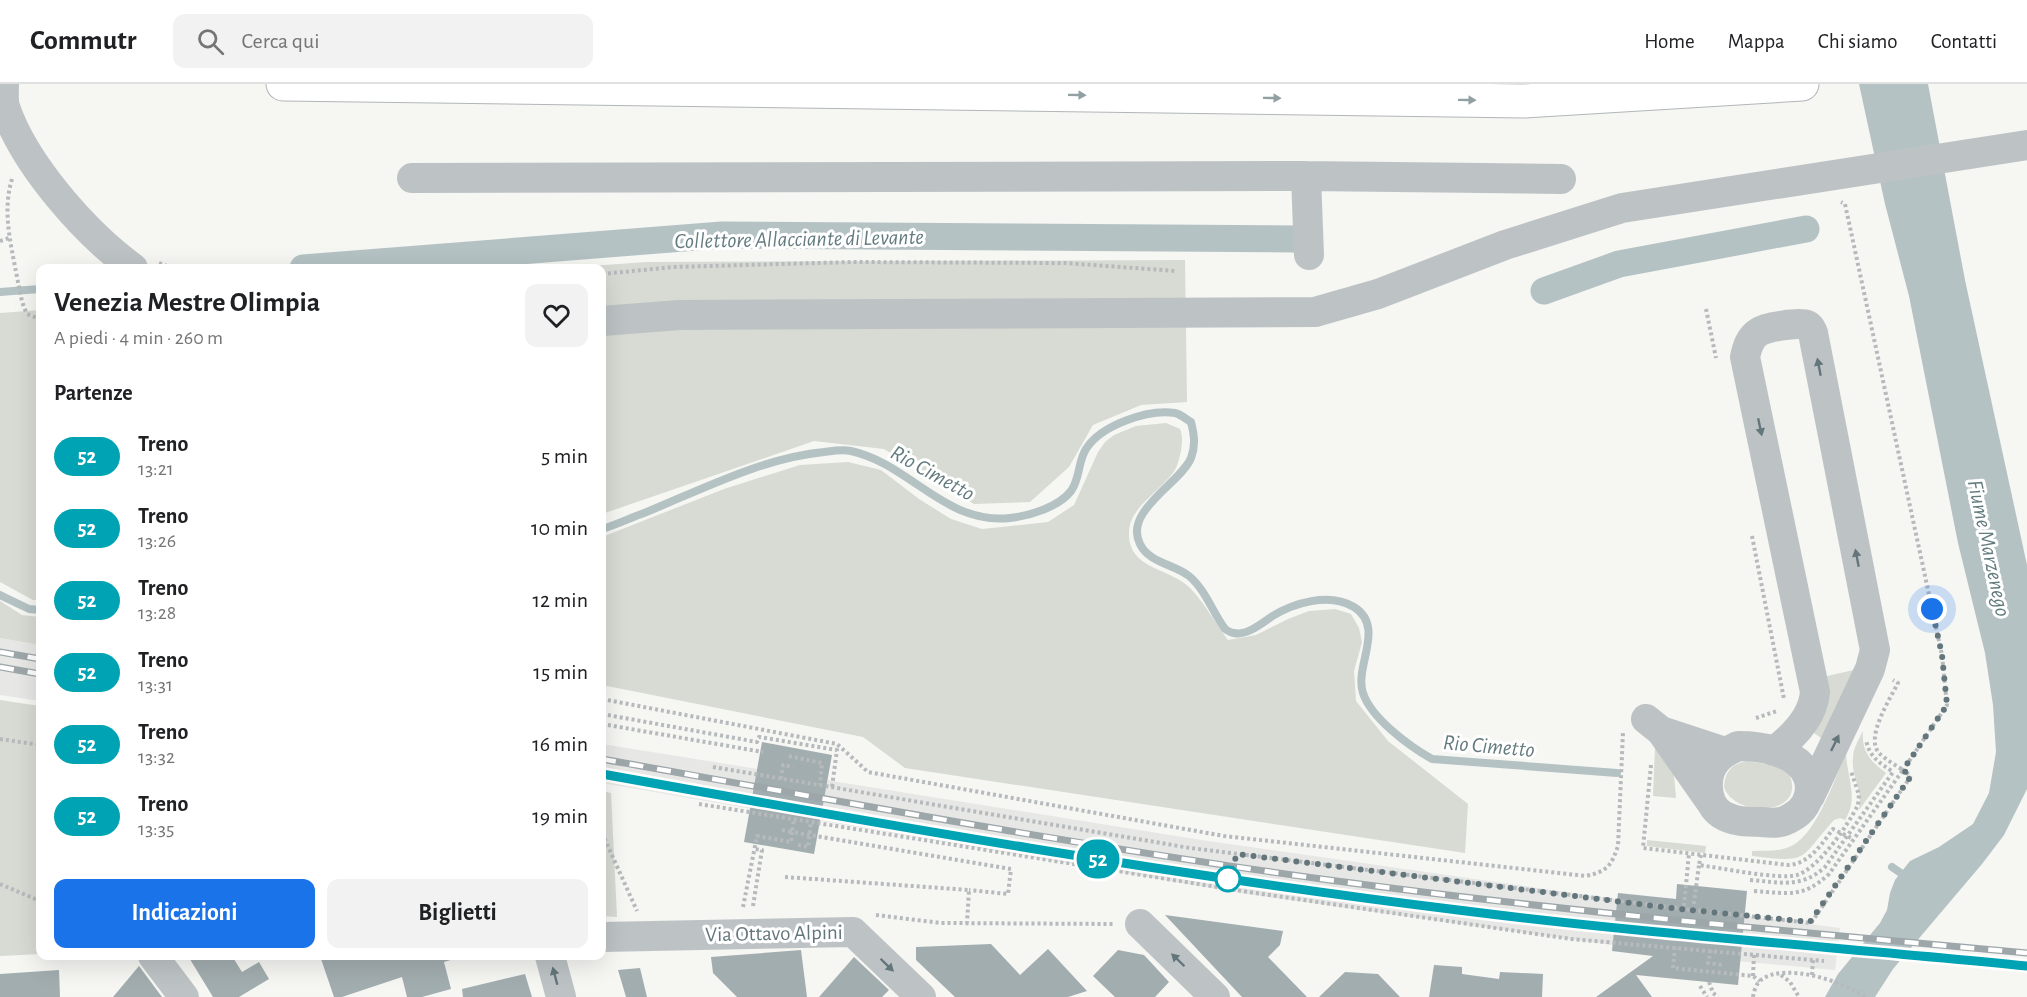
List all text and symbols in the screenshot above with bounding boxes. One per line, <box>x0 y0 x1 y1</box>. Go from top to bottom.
search box <box>173 14 593 68</box>
icon: search <box>194 25 227 58</box>
text: Commutr <box>30 27 137 55</box>
text: Cerca qui <box>242 30 320 52</box>
text: Home <box>1644 31 1695 52</box>
text: Mappa <box>1728 31 1785 52</box>
text: Chi siamo <box>1818 31 1898 52</box>
text: Contatti <box>1931 31 1997 52</box>
one-way arrow <box>1067 90 1086 100</box>
one-way arrow <box>1262 93 1281 102</box>
one-way arrow <box>1457 95 1476 105</box>
water label: Collettore Allacciante di Levante <box>674 226 924 252</box>
button: heart <box>525 284 588 347</box>
text: Venezia Mestre Olimpia <box>54 289 320 317</box>
text: A piedi · 4 min · 260 m <box>54 328 223 348</box>
one-way arrow <box>1814 357 1823 376</box>
text: Partenze <box>54 382 133 404</box>
one-way arrow <box>1756 417 1765 436</box>
text: Treno <box>138 433 188 455</box>
water label: Rio Cimetto <box>887 441 978 505</box>
text: 5 min <box>541 445 588 467</box>
text: 52 <box>78 446 96 467</box>
text: 13:21 <box>138 459 174 479</box>
water label: Fiume Marzenego <box>1964 478 2014 619</box>
text: Treno <box>138 505 188 527</box>
text: 10 min <box>531 517 588 539</box>
text: 52 <box>78 518 96 539</box>
text: 13:26 <box>138 531 176 551</box>
one-way arrow <box>1852 549 1861 568</box>
text: Treno <box>138 577 188 599</box>
text: 12 min <box>533 589 588 611</box>
text: 52 <box>78 590 96 611</box>
your location <box>1917 594 1947 624</box>
text: 13:28 <box>138 603 176 623</box>
text: Treno <box>138 649 188 671</box>
text: 15 min <box>533 661 588 683</box>
text: 52 <box>78 662 96 683</box>
text: 13:31 <box>138 675 173 695</box>
text: Treno <box>138 721 188 743</box>
water label: Rio Cimetto <box>1442 731 1536 761</box>
text: 16 min <box>532 733 588 755</box>
text: 52 <box>78 734 96 755</box>
one-way arrow <box>1831 735 1840 752</box>
text: 13:32 <box>138 747 175 767</box>
text: Treno <box>138 793 188 815</box>
text: 19 min <box>532 805 588 827</box>
text: 52 <box>78 806 96 827</box>
text: 13:35 <box>138 819 174 839</box>
line badge: 52 <box>1071 840 1125 878</box>
text: 52 <box>1089 849 1107 870</box>
unlabelled marker <box>1215 866 1241 892</box>
button: Indicazioni <box>54 879 315 948</box>
button: Biglietti <box>327 879 588 948</box>
street label: Via Ottavo Alpini <box>705 922 843 945</box>
one-way arrow <box>1171 954 1185 968</box>
one-way arrow <box>880 957 894 971</box>
one-way arrow <box>550 967 560 985</box>

